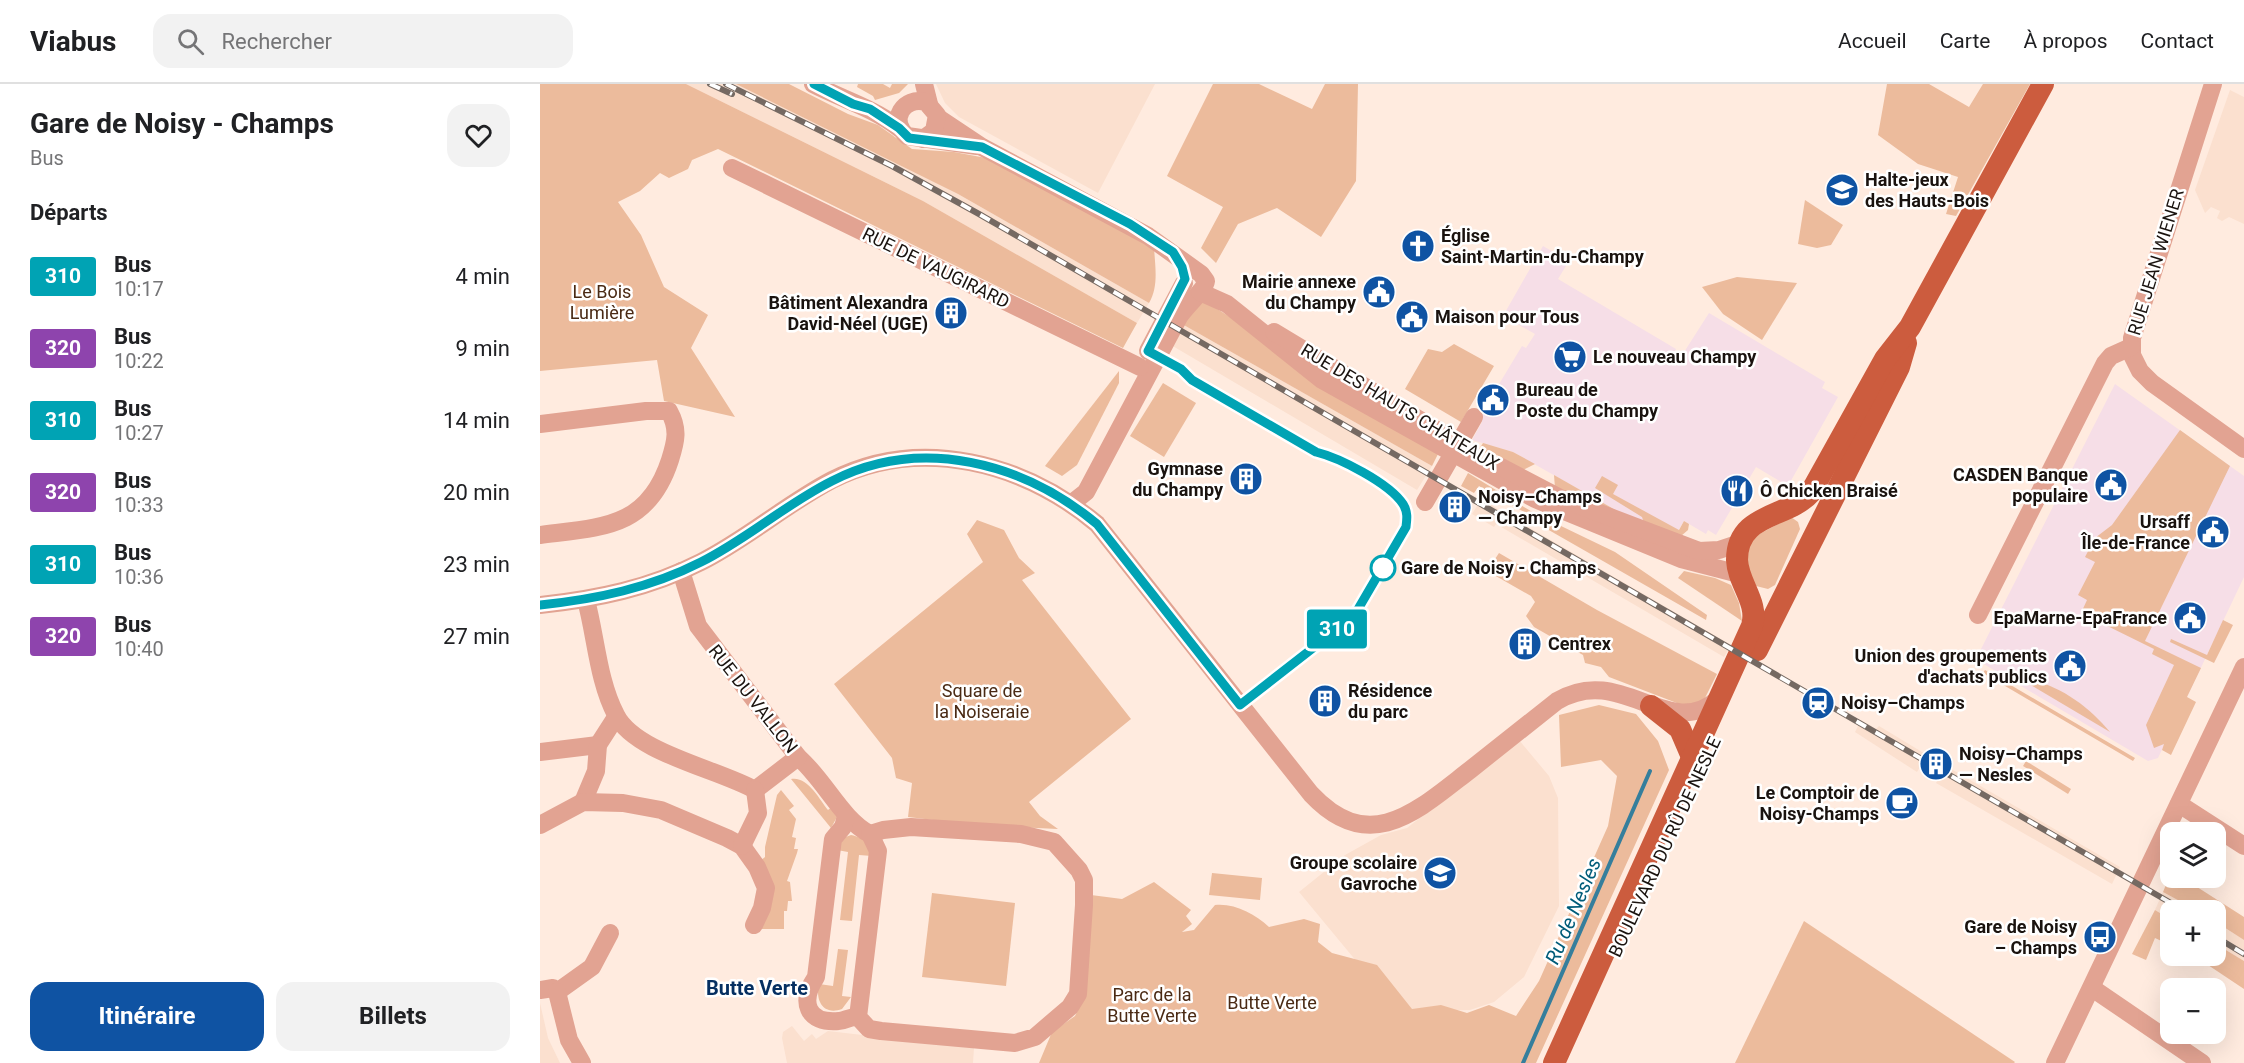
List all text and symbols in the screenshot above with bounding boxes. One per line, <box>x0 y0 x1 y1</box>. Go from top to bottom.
search box <box>153 14 573 68</box>
text: Viabus <box>30 25 117 58</box>
icon: search <box>174 25 207 58</box>
text: Rechercher <box>222 29 332 54</box>
text: Accueil <box>1838 29 1907 53</box>
text: Carte <box>1940 29 1990 53</box>
text: À propos <box>2023 29 2108 53</box>
text: Contact <box>2141 29 2214 53</box>
button: heart <box>447 104 510 167</box>
text: Gare de Noisy - Champs <box>30 107 334 140</box>
text: Bus <box>30 146 64 170</box>
place label: Halte-jeux des Hauts-Bois <box>1865 169 1989 211</box>
school or university icon: Halte-jeux des Hauts-Bois <box>1824 172 1860 208</box>
street label: RUE JEAN WIENER <box>2123 186 2188 338</box>
text: Départs <box>30 200 108 225</box>
street label: RUE DE VAUGIRARD <box>859 223 1013 312</box>
place label: Église Saint-Martin-du-Champy <box>1441 225 1645 267</box>
church icon: Église Saint-Martin-du-Champy <box>1400 228 1436 264</box>
text: Bus <box>114 252 152 277</box>
text: 310 <box>45 264 81 288</box>
text: 4 min <box>455 264 510 289</box>
place label: Mairie annexe du Champy <box>1242 271 1357 313</box>
public building icon: Mairie annexe du Champy <box>1361 274 1397 310</box>
text: 10:17 <box>114 277 164 301</box>
park label: Le Bois Lumière <box>570 281 634 323</box>
place label: Bâtiment Alexandra David-Néel (UGE) <box>769 292 928 335</box>
building icon: Bâtiment Alexandra David-Néel (UGE) <box>933 295 969 331</box>
public building icon: Maison pour Tous <box>1394 299 1430 335</box>
place label: Maison pour Tous <box>1435 306 1579 327</box>
text: Bus <box>114 324 152 349</box>
text: 320 <box>45 336 81 360</box>
text: 9 min <box>455 336 510 361</box>
street label: RUE DES HAUTS CHÂTEAUX <box>1297 339 1503 474</box>
supermarket icon: Le nouveau Champy <box>1552 339 1588 375</box>
place label: Le nouveau Champy <box>1593 346 1757 367</box>
text: 10:22 <box>114 349 164 373</box>
place label: Bureau de Poste du Champy <box>1516 379 1659 421</box>
public building icon: Bureau de Poste du Champy <box>1475 382 1511 418</box>
text: Bus <box>114 396 152 421</box>
text: 310 <box>45 408 81 432</box>
text: 14 min <box>443 408 510 433</box>
text: 10:27 <box>114 421 164 445</box>
place label: Gymnase du Champy <box>1132 458 1224 500</box>
building icon: Gymnase du Champy <box>1228 461 1264 497</box>
place label: CASDEN Banque populaire <box>1953 464 2088 506</box>
public building icon: CASDEN Banque populaire <box>2093 467 2129 503</box>
text: Bus <box>114 468 152 493</box>
restaurant icon: Ô Chicken Braisé <box>1719 473 1755 509</box>
text: 320 <box>45 480 81 504</box>
text: 20 min <box>443 480 510 505</box>
place label: Ô Chicken Braisé <box>1760 480 1898 501</box>
place label: Noisy–Champs — Champy <box>1478 486 1602 528</box>
building icon: Noisy–Champs — Champy <box>1437 489 1473 525</box>
text: 10:33 <box>114 493 164 517</box>
place label: Ursaff Île-de-France <box>2080 511 2191 553</box>
public building icon: Ursaff Île-de-France <box>2195 514 2231 550</box>
text: Bus <box>114 540 152 565</box>
text: 310 <box>45 552 81 576</box>
text: 23 min <box>443 552 510 577</box>
marker: Gare de Noisy - Champs <box>1370 555 1396 581</box>
place label: Gare de Noisy - Champs <box>1401 557 1596 578</box>
text: 10:36 <box>114 565 164 589</box>
public building icon: EpaMarne-EpaFrance <box>2172 600 2208 636</box>
place label: EpaMarne-EpaFrance <box>1994 607 2167 628</box>
line badge: 310 <box>1302 610 1372 648</box>
text: Bus <box>114 612 152 637</box>
text: 310 <box>1319 617 1355 641</box>
text: 320 <box>45 624 81 648</box>
text: 27 min <box>443 624 510 649</box>
building icon: Centrex <box>1507 626 1543 662</box>
place label: Centrex <box>1548 633 1612 654</box>
text: 10:40 <box>114 637 164 661</box>
street label: RUE DU VALLON <box>704 640 802 757</box>
place label: Union des groupements d'achats publics <box>1855 645 2047 687</box>
public building icon: Union des groupements d'achats publics <box>2052 648 2088 684</box>
park label: Square de la Noiseraie <box>935 680 1029 722</box>
place label: Résidence du parc <box>1348 680 1433 722</box>
building icon: Résidence du parc <box>1307 683 1343 719</box>
station icon: Noisy–Champs <box>1800 685 1836 721</box>
place label: Noisy–Champs <box>1841 692 1965 713</box>
street label: BOULEVARD DU RÛ DE NESLE <box>1604 733 1725 960</box>
place label: Noisy–Champs — Nesles <box>1959 743 2083 785</box>
building icon: Noisy–Champs — Nesles <box>1918 746 1954 782</box>
place label: Le Comptoir de Noisy-Champs <box>1756 782 1879 824</box>
cafe icon: Le Comptoir de Noisy-Champs <box>1884 785 1920 821</box>
map controls <box>2160 822 2226 1044</box>
button: layers <box>2160 822 2226 888</box>
place label: Groupe scolaire Gavroche <box>1290 852 1417 894</box>
water label: Ru de Nesles <box>1540 854 1606 968</box>
school or university icon: Groupe scolaire Gavroche <box>1422 855 1458 891</box>
button: + <box>2160 900 2226 966</box>
place label: Gare de Noisy – Champs <box>1964 916 2078 958</box>
bus stop icon: Gare de Noisy – Champs <box>2082 919 2118 955</box>
district label: Butte Verte <box>706 976 808 1000</box>
button: − <box>2160 978 2226 1044</box>
button: Itinéraire <box>30 982 264 1051</box>
button: Billets <box>276 982 510 1051</box>
park label: Parc de la Butte Verte <box>1107 984 1197 1026</box>
park label: Butte Verte <box>1227 992 1317 1013</box>

